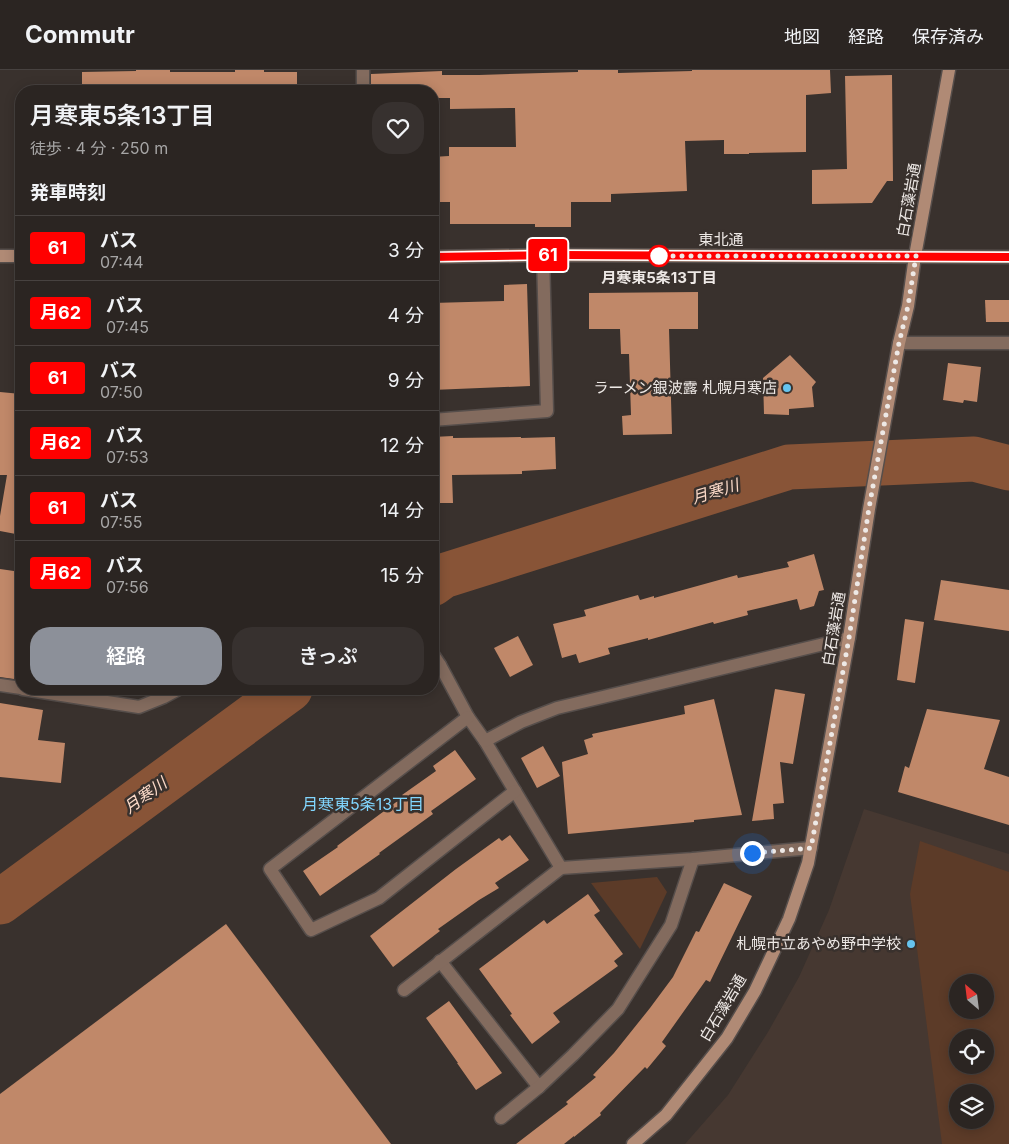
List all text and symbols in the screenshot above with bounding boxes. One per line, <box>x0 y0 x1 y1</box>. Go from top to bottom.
text: Commutr <box>25 20 135 49</box>
text: 地図 <box>784 26 820 47</box>
text: 経路 <box>848 26 884 47</box>
text: 保存済み <box>912 26 984 47</box>
text: 月寒東5条13丁目 <box>30 101 215 130</box>
button: heart <box>372 102 424 154</box>
text: 徒歩 · 4 分 · 250 m <box>30 138 168 158</box>
street label: 白石藻岩通 <box>893 161 924 239</box>
text: 発車時刻 <box>30 181 106 204</box>
text: バス <box>100 229 138 252</box>
street label: 東北通 <box>698 230 744 249</box>
text: 61 <box>48 237 67 258</box>
text: 3 分 <box>388 239 424 262</box>
line badge: 61 <box>526 239 570 271</box>
text: 61 <box>538 244 558 265</box>
marker: 月寒東5条13丁目 <box>648 245 670 267</box>
text: 07:44 <box>100 252 144 272</box>
place label: 月寒東5条13丁目 <box>601 268 717 287</box>
text: バス <box>106 294 144 317</box>
text: 月62 <box>40 302 81 323</box>
text: 4 分 <box>387 304 424 327</box>
text: 07:45 <box>106 317 149 337</box>
text: バス <box>100 359 138 382</box>
text: 61 <box>48 367 67 388</box>
text: 9 分 <box>388 369 424 392</box>
place label: ラーメン銀波露 札幌月寒店 <box>593 378 777 397</box>
text: 07:50 <box>100 382 143 402</box>
marker: ラーメン銀波露 札幌月寒店 <box>781 382 793 394</box>
text: バス <box>106 424 144 447</box>
text: 月62 <box>40 432 81 453</box>
text: 12 分 <box>380 434 424 457</box>
text: 07:53 <box>106 447 149 467</box>
water label: 月寒川 <box>689 474 743 508</box>
text: バス <box>100 489 138 512</box>
text: 61 <box>48 497 67 518</box>
text: 14 分 <box>380 499 424 522</box>
text: 07:55 <box>100 512 142 532</box>
text: バス <box>106 554 144 577</box>
text: 月62 <box>40 562 81 583</box>
text: 15 分 <box>380 564 424 587</box>
text: 07:56 <box>106 577 149 597</box>
street label: 白石藻岩通 <box>818 590 849 667</box>
button: 経路 <box>30 627 222 685</box>
button: きっぷ <box>232 627 424 685</box>
water label: 月寒川 <box>120 772 172 817</box>
district label: 月寒東5条13丁目 <box>302 794 424 814</box>
your location <box>740 841 765 866</box>
place label: 札幌市立あやめ野中学校 <box>736 934 901 953</box>
marker: 札幌市立あやめ野中学校 <box>905 938 917 950</box>
street label: 白石藻岩通 <box>695 971 750 1045</box>
north arrow <box>949 974 994 1019</box>
map controls <box>949 974 994 1129</box>
button: locate <box>949 1029 994 1074</box>
button: layers <box>949 1084 994 1129</box>

